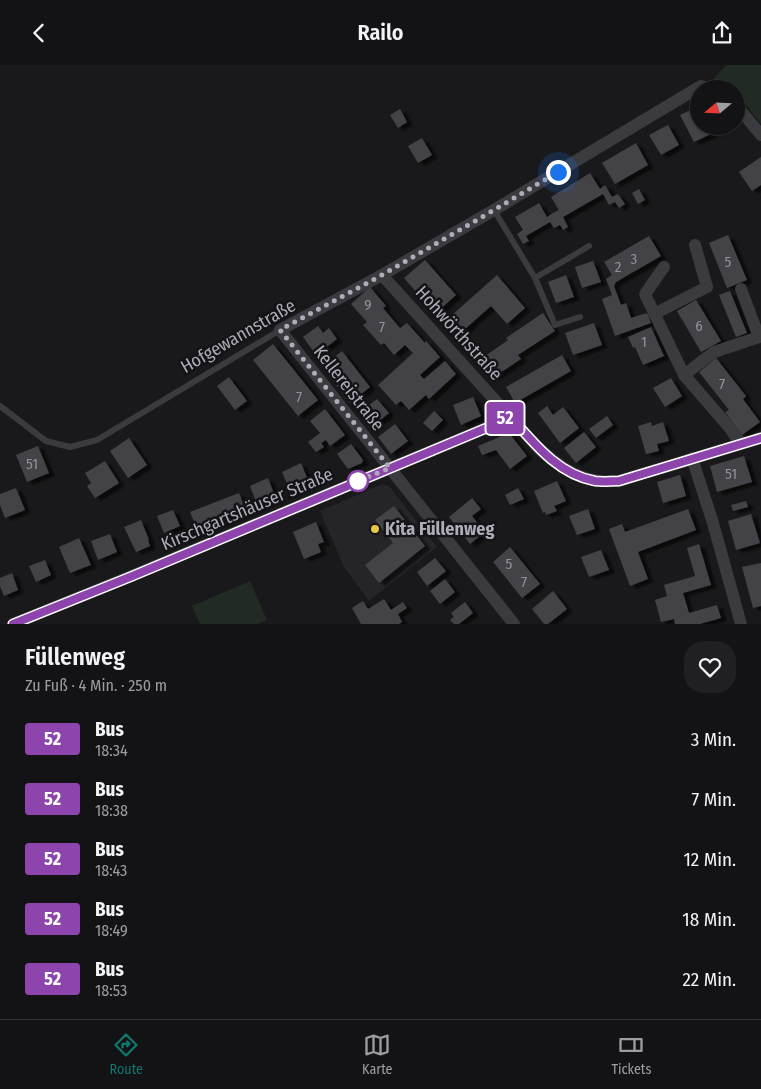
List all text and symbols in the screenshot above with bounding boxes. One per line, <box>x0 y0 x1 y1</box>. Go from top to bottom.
icon: back <box>25 19 53 47</box>
text: Railo <box>357 19 404 46</box>
icon: share <box>708 19 736 47</box>
north arrow <box>690 80 745 135</box>
map controls <box>690 80 745 135</box>
your location <box>546 160 571 185</box>
house number: 3 <box>631 250 638 268</box>
house number: 5 <box>725 253 732 271</box>
house number: 2 <box>615 258 622 276</box>
street label: Hohwörthstraße <box>411 281 507 385</box>
street label: Hofgewannstraße <box>177 294 299 378</box>
house number: 9 <box>364 296 372 314</box>
house number: 6 <box>695 317 703 335</box>
house number: 7 <box>379 318 385 336</box>
house number: 1 <box>641 333 647 351</box>
street label: Kellereistraße <box>309 341 389 435</box>
house number: 7 <box>719 375 725 393</box>
house number: 7 <box>296 388 302 406</box>
line badge: 52 <box>482 402 528 434</box>
text: 52 <box>497 407 513 429</box>
house number: 51 <box>26 455 38 473</box>
street label: Kirschgartshäuser Straße <box>158 463 336 555</box>
house number: 51 <box>725 465 737 483</box>
unlabelled marker <box>347 470 369 492</box>
place label: Kita Füllenweg <box>385 518 494 540</box>
marker: Kita Füllenweg <box>369 523 381 535</box>
house number: 5 <box>506 555 513 573</box>
house number: 7 <box>521 573 527 591</box>
button: heart <box>684 641 736 693</box>
text: Füllenweg <box>25 643 125 671</box>
text: Zu Fuß · 4 Min. · 250 m <box>25 676 167 695</box>
text: Bus <box>95 718 124 741</box>
text: 52 <box>44 728 61 750</box>
text: 3 Min. <box>691 728 736 751</box>
text: 18:34 <box>95 741 128 760</box>
text: Bus <box>95 778 124 801</box>
text: 52 <box>44 788 61 810</box>
text: 7 Min. <box>692 788 736 811</box>
text: 18:38 <box>95 801 128 820</box>
text: Bus <box>95 838 124 861</box>
text: 52 <box>44 848 61 870</box>
text: 12 Min. <box>683 848 736 871</box>
text: 18:43 <box>95 861 127 880</box>
text: Bus <box>95 898 124 921</box>
text: 52 <box>44 908 61 930</box>
text: 18 Min. <box>682 908 736 931</box>
text: 18:49 <box>95 921 128 940</box>
text: Bus <box>95 958 124 981</box>
text: 52 <box>44 968 61 990</box>
text: 22 Min. <box>682 968 736 991</box>
text: 18:53 <box>95 981 127 1000</box>
tab: Route <box>110 1031 143 1078</box>
tab: Karte <box>362 1031 392 1078</box>
tab: Tickets <box>612 1031 651 1078</box>

